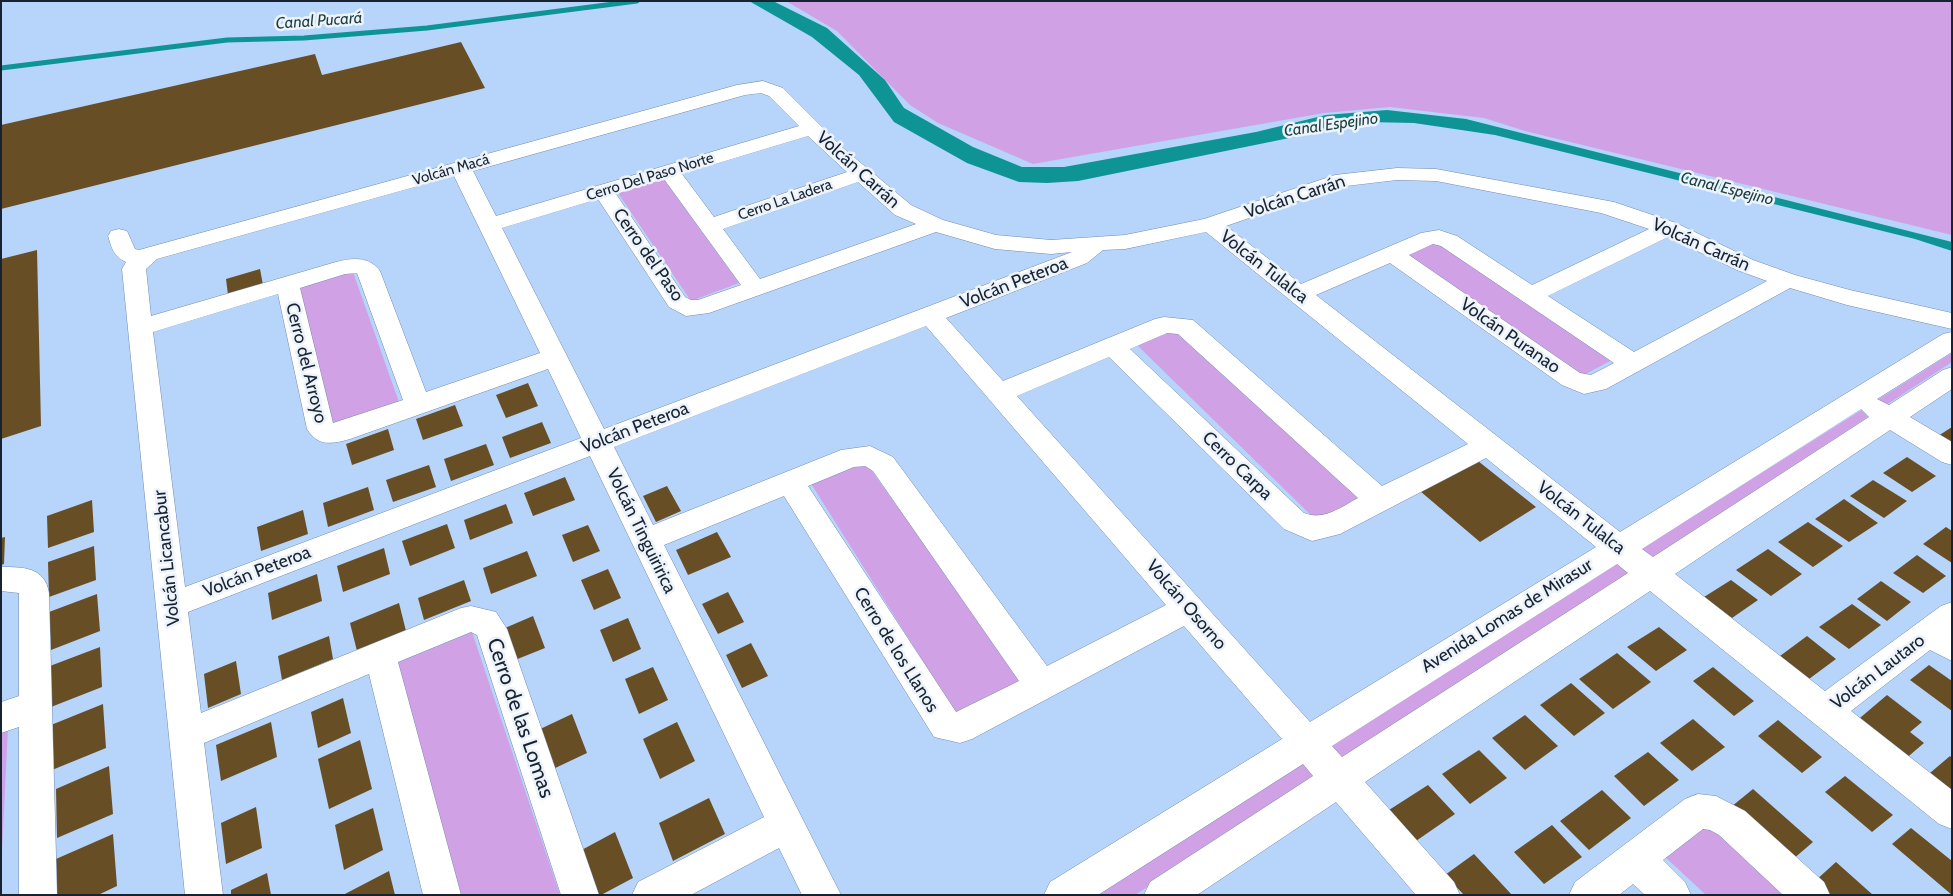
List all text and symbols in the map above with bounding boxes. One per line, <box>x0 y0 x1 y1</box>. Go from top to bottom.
water label: Canal Pucará <box>275 8 363 34</box>
water label: Canal Espejino <box>1283 109 1379 141</box>
street label: Volcán Carrán <box>812 127 904 213</box>
street label: Cerro Del Paso Norte <box>584 149 716 205</box>
street label: Volcán Macá <box>411 150 491 190</box>
water label: Canal Espejino <box>1679 168 1775 210</box>
street label: Volcán Carrán <box>1242 171 1348 223</box>
street label: Cerro La Ladera <box>736 175 834 225</box>
street label: Cerro del Paso <box>608 204 688 306</box>
street label: Volcán Carrán <box>1649 214 1753 276</box>
street label: Volcán Tulalca <box>1216 226 1312 308</box>
street label: Volcán Peteroa <box>957 253 1071 313</box>
street label: Volcán Puranao <box>1456 294 1564 378</box>
street label: Cerro del Arroyo <box>281 301 331 425</box>
street label: Volcán Peteroa <box>578 398 692 458</box>
street label: Cerro Carpa <box>1197 427 1277 505</box>
street label: Volcán Tinguiririca <box>601 465 681 597</box>
street label: Volcán Tulalca <box>1533 477 1629 559</box>
street label: Volcán Licancabur <box>149 489 185 627</box>
street label: Volcán Peteroa <box>200 542 314 602</box>
street label: Avenida Lomas de Mirasur <box>1417 554 1597 678</box>
street label: Volcán Osorno <box>1141 556 1231 654</box>
street label: Cerro de los Llanos <box>849 584 943 716</box>
street label: Volcán Lautaro <box>1827 630 1929 714</box>
street label: Cerro de las Lomas <box>481 635 559 801</box>

